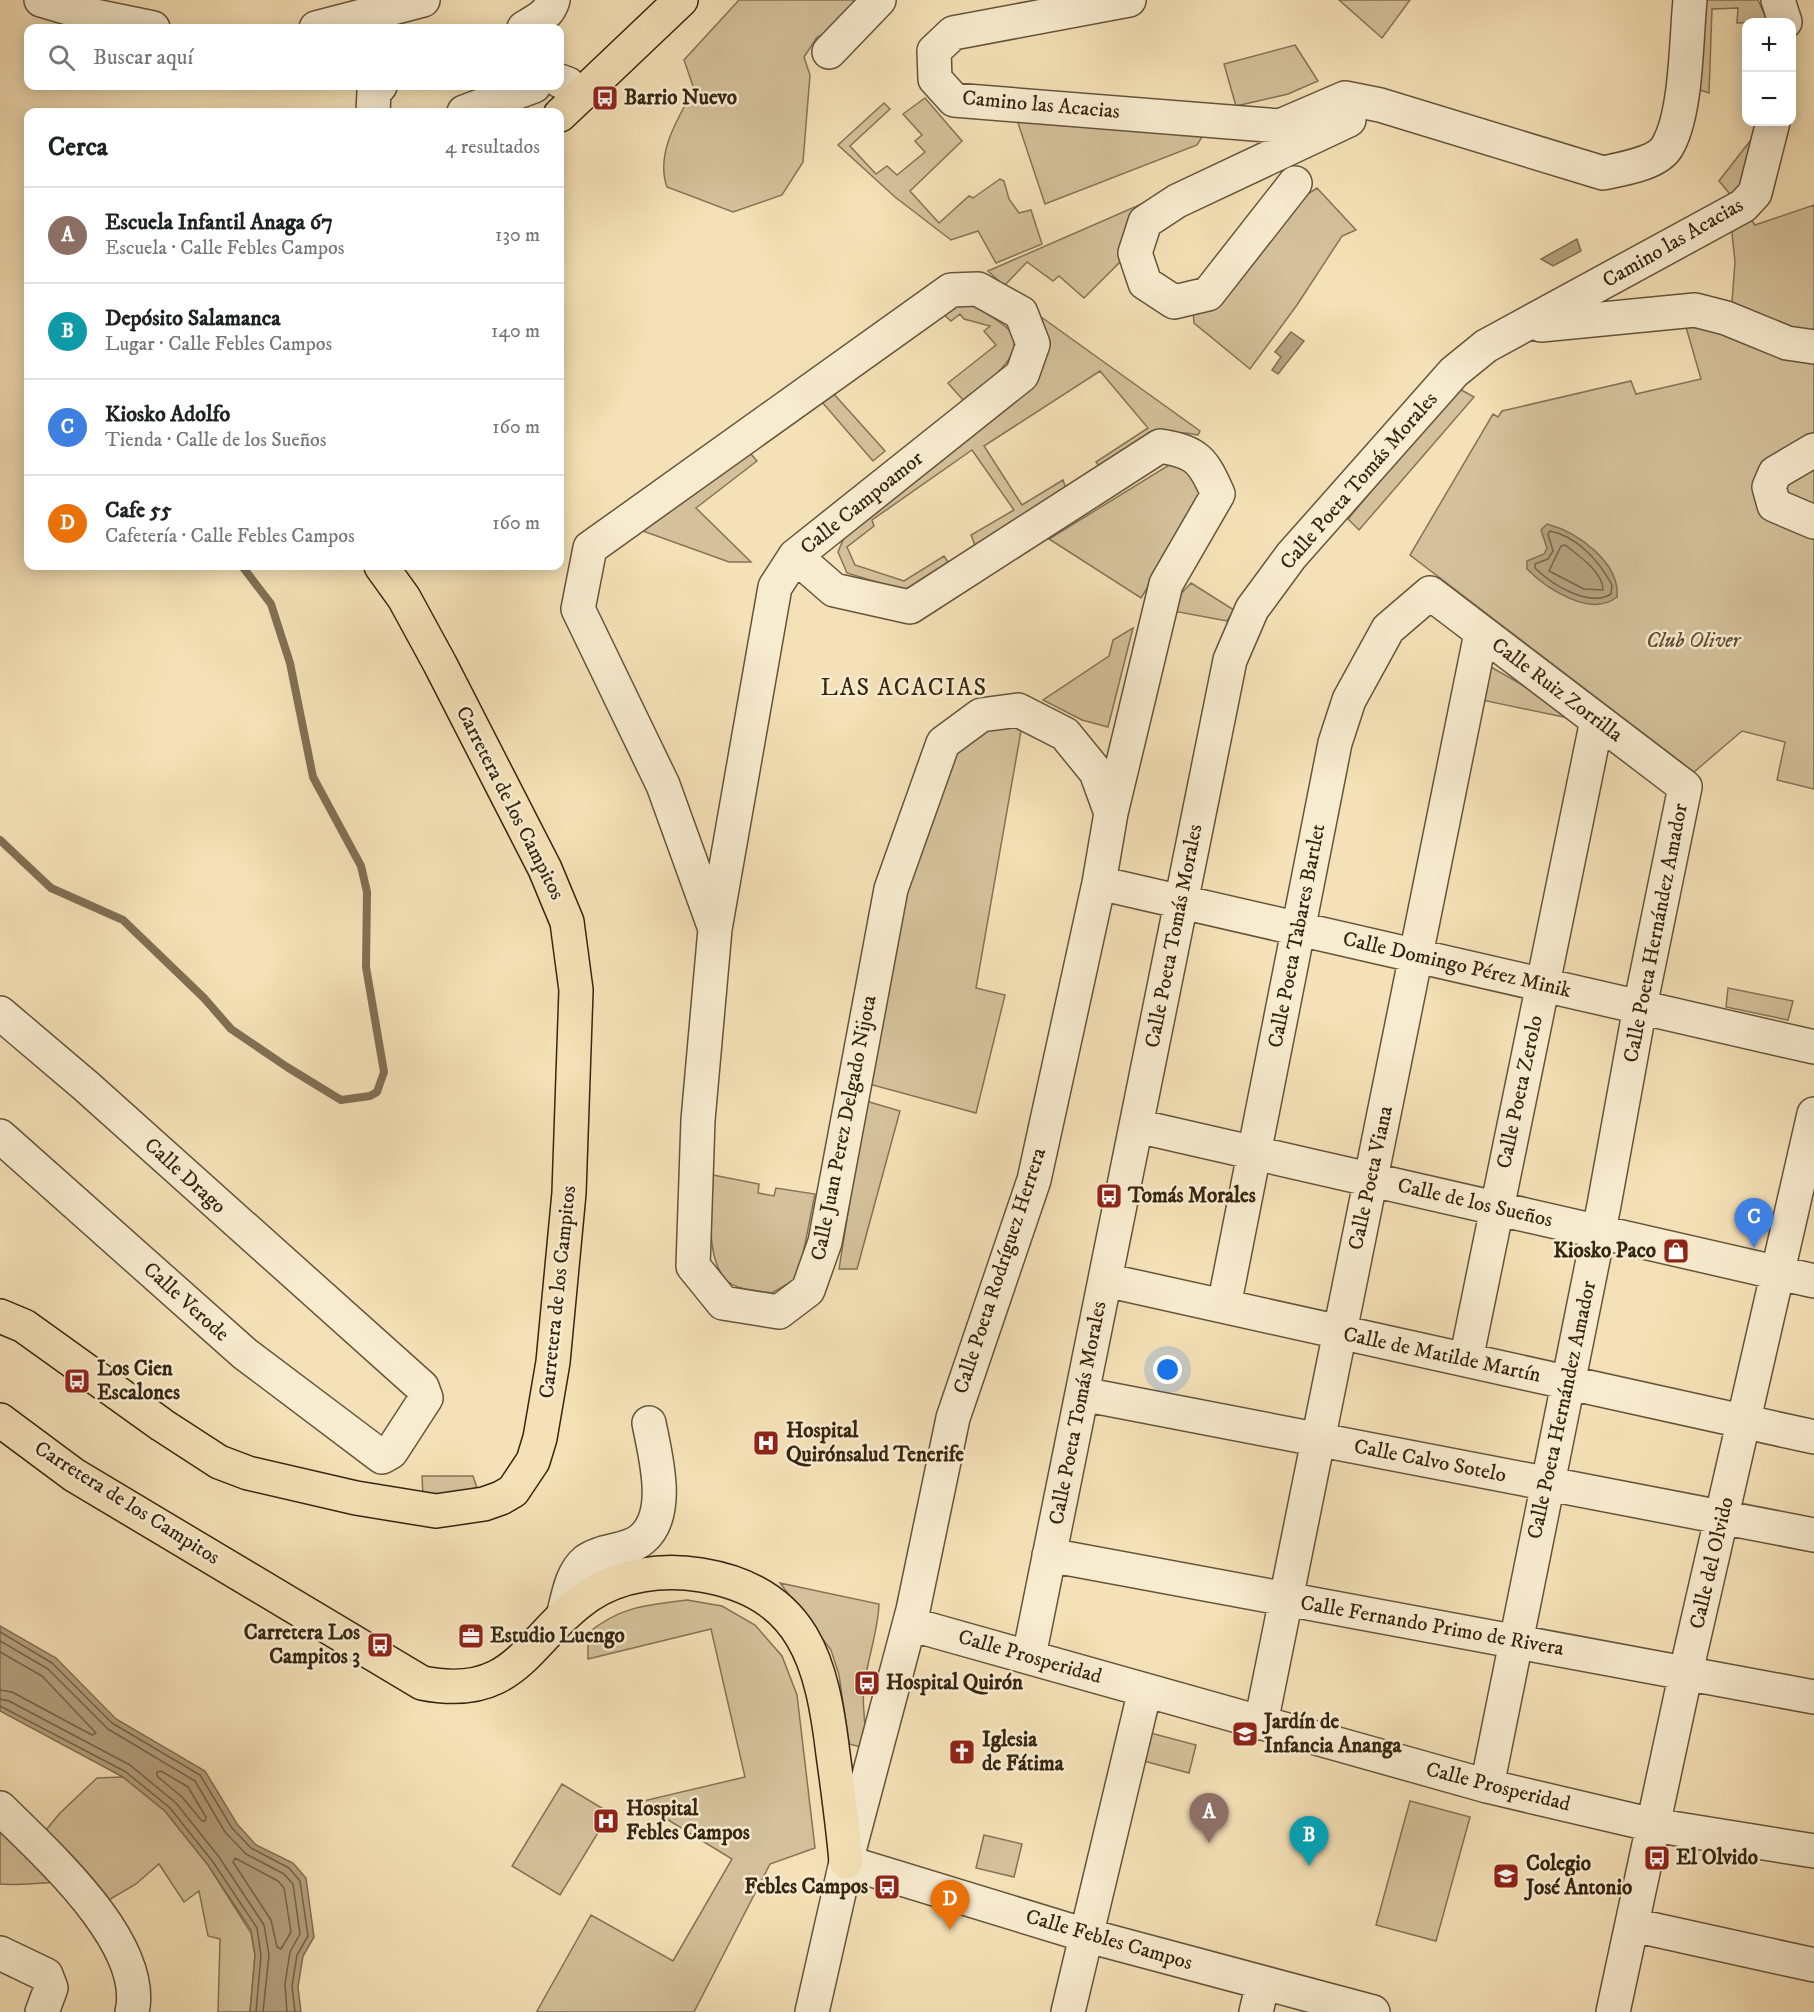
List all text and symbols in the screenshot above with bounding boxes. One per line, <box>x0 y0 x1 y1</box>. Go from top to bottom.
map controls <box>1742 18 1796 126</box>
button: + <box>1742 18 1796 72</box>
search box <box>24 24 564 90</box>
icon: search <box>45 41 78 74</box>
text: Buscar aquí <box>93 44 193 71</box>
button: − <box>1742 72 1796 126</box>
bus stop icon: Barrio Nuevo <box>590 83 620 113</box>
place label: Barrio Nuevo <box>624 85 737 111</box>
street label: Camino las Acacias <box>961 85 1121 125</box>
text: Cerca <box>48 131 108 164</box>
text: 4 resultados <box>445 135 540 160</box>
street label: Camino las Acacias <box>1598 192 1748 294</box>
text: Escuela Infantil Anaga 67 <box>105 209 333 236</box>
text: A <box>61 223 74 248</box>
text: 130 m <box>495 223 540 248</box>
text: Escuela · Calle Febles Campos <box>105 236 344 261</box>
text: Depósito Salamanca <box>105 305 281 332</box>
text: B <box>61 319 74 344</box>
text: 140 m <box>491 319 540 344</box>
text: Lugar · Calle Febles Campos <box>105 332 332 357</box>
street label: Calle Poeta Tomás Morales <box>1275 387 1443 575</box>
text: Kiosko Adolfo <box>105 401 230 428</box>
text: C <box>61 415 74 440</box>
text: 160 m <box>492 415 540 440</box>
text: Tienda · Calle de los Sueños <box>105 428 326 453</box>
street label: Calle Campoamor <box>795 445 929 561</box>
text: Cafe 55 <box>105 497 172 524</box>
text: D <box>60 511 75 536</box>
text: 160 m <box>492 511 540 536</box>
text: Cafetería · Calle Febles Campos <box>105 524 355 549</box>
park label: Club Oliver <box>1646 628 1742 654</box>
street label: Calle Ruiz Zorrilla <box>1486 632 1628 748</box>
district label: LAS ACACIAS <box>820 673 988 703</box>
street label: Carretera de los Campitos <box>450 702 570 904</box>
street label: Calle Poeta Hernández Amador <box>1618 801 1694 1065</box>
street label: Calle Poeta Tomás Morales <box>1140 822 1208 1050</box>
street label: Calle Poeta Tabares Bartlet <box>1263 822 1332 1050</box>
street label: Calle Domingo Pérez Minik <box>1340 926 1574 1004</box>
street label: Calle Juan Perez Delgado Nijota <box>805 993 883 1263</box>
street label: Calle Poeta Zerolo <box>1491 1013 1549 1171</box>
street label: Calle Poeta Viana <box>1343 1103 1399 1253</box>
street label: Calle Drago <box>139 1132 231 1220</box>
street label: Calle Poeta Rodríguez Herrera <box>948 1145 1052 1397</box>
street label: Calle de los Sueños <box>1395 1173 1555 1233</box>
bus stop icon: Tomás Morales <box>1094 1181 1124 1211</box>
place label: Tomás Morales <box>1127 1183 1256 1209</box>
street label: Carretera de los Campitos <box>534 1184 582 1400</box>
pin: C <box>1734 1198 1774 1248</box>
shop icon: Kiosko Paco <box>1661 1236 1691 1266</box>
place label: Kiosko Paco <box>1553 1238 1656 1264</box>
street label: Calle Verode <box>138 1257 235 1348</box>
street label: Calle Poeta Hernández Amador <box>1522 1278 1602 1542</box>
street label: Calle Poeta Tomás Morales <box>1044 1299 1112 1527</box>
street label: Calle de Matilde Martín <box>1341 1321 1543 1389</box>
your location <box>1153 1355 1182 1384</box>
place label: Los Cien Escalones <box>97 1356 180 1406</box>
bus stop icon: Los Cien Escalones <box>62 1366 92 1396</box>
place label: Hospital Quirónsalud Tenerife <box>786 1418 964 1468</box>
hospital icon: Hospital Quirónsalud Tenerife <box>751 1428 781 1458</box>
street label: Calle Calvo Sotelo <box>1352 1433 1508 1489</box>
street label: Carretera de los Campitos <box>29 1435 225 1571</box>
street label: Calle del Olvido <box>1684 1494 1740 1632</box>
street label: Calle Fernando Primo de Rivera <box>1298 1590 1566 1662</box>
place label: Carretera Los Campitos 3 <box>244 1620 360 1670</box>
office icon: Estudio Luengo <box>456 1621 486 1651</box>
place label: Estudio Luengo <box>490 1623 625 1649</box>
street label: Calle Prosperidad <box>955 1624 1105 1690</box>
bus stop icon: Carretera Los Campitos 3 <box>365 1630 395 1660</box>
bus stop icon: Hospital Quirón <box>852 1668 882 1698</box>
place label: Hospital Quirón <box>886 1670 1024 1696</box>
place label: Jardín de Infancia Ananga <box>1262 1709 1402 1759</box>
school or university icon: Jardín de Infancia Ananga <box>1230 1719 1260 1749</box>
place label: Iglesia de Fátima <box>982 1727 1065 1777</box>
church icon: Iglesia de Fátima <box>947 1737 977 1767</box>
street label: Calle Prosperidad <box>1423 1756 1574 1818</box>
pin: A <box>1190 1794 1228 1843</box>
place label: Hospital Febles Campos <box>626 1796 750 1846</box>
hospital icon: Hospital Febles Campos <box>591 1806 621 1836</box>
pin: B <box>1290 1816 1328 1866</box>
bus stop icon: El Olvido <box>1642 1843 1672 1873</box>
place label: El Olvido <box>1676 1845 1758 1871</box>
place label: Colegio José Antonio <box>1524 1851 1632 1901</box>
school or university icon: Colegio José Antonio <box>1491 1861 1521 1891</box>
bus stop icon: Febles Campos <box>872 1872 902 1902</box>
place label: Febles Campos <box>744 1874 868 1900</box>
pin: D <box>930 1880 970 1930</box>
street label: Calle Febles Campos <box>1023 1904 1195 1976</box>

